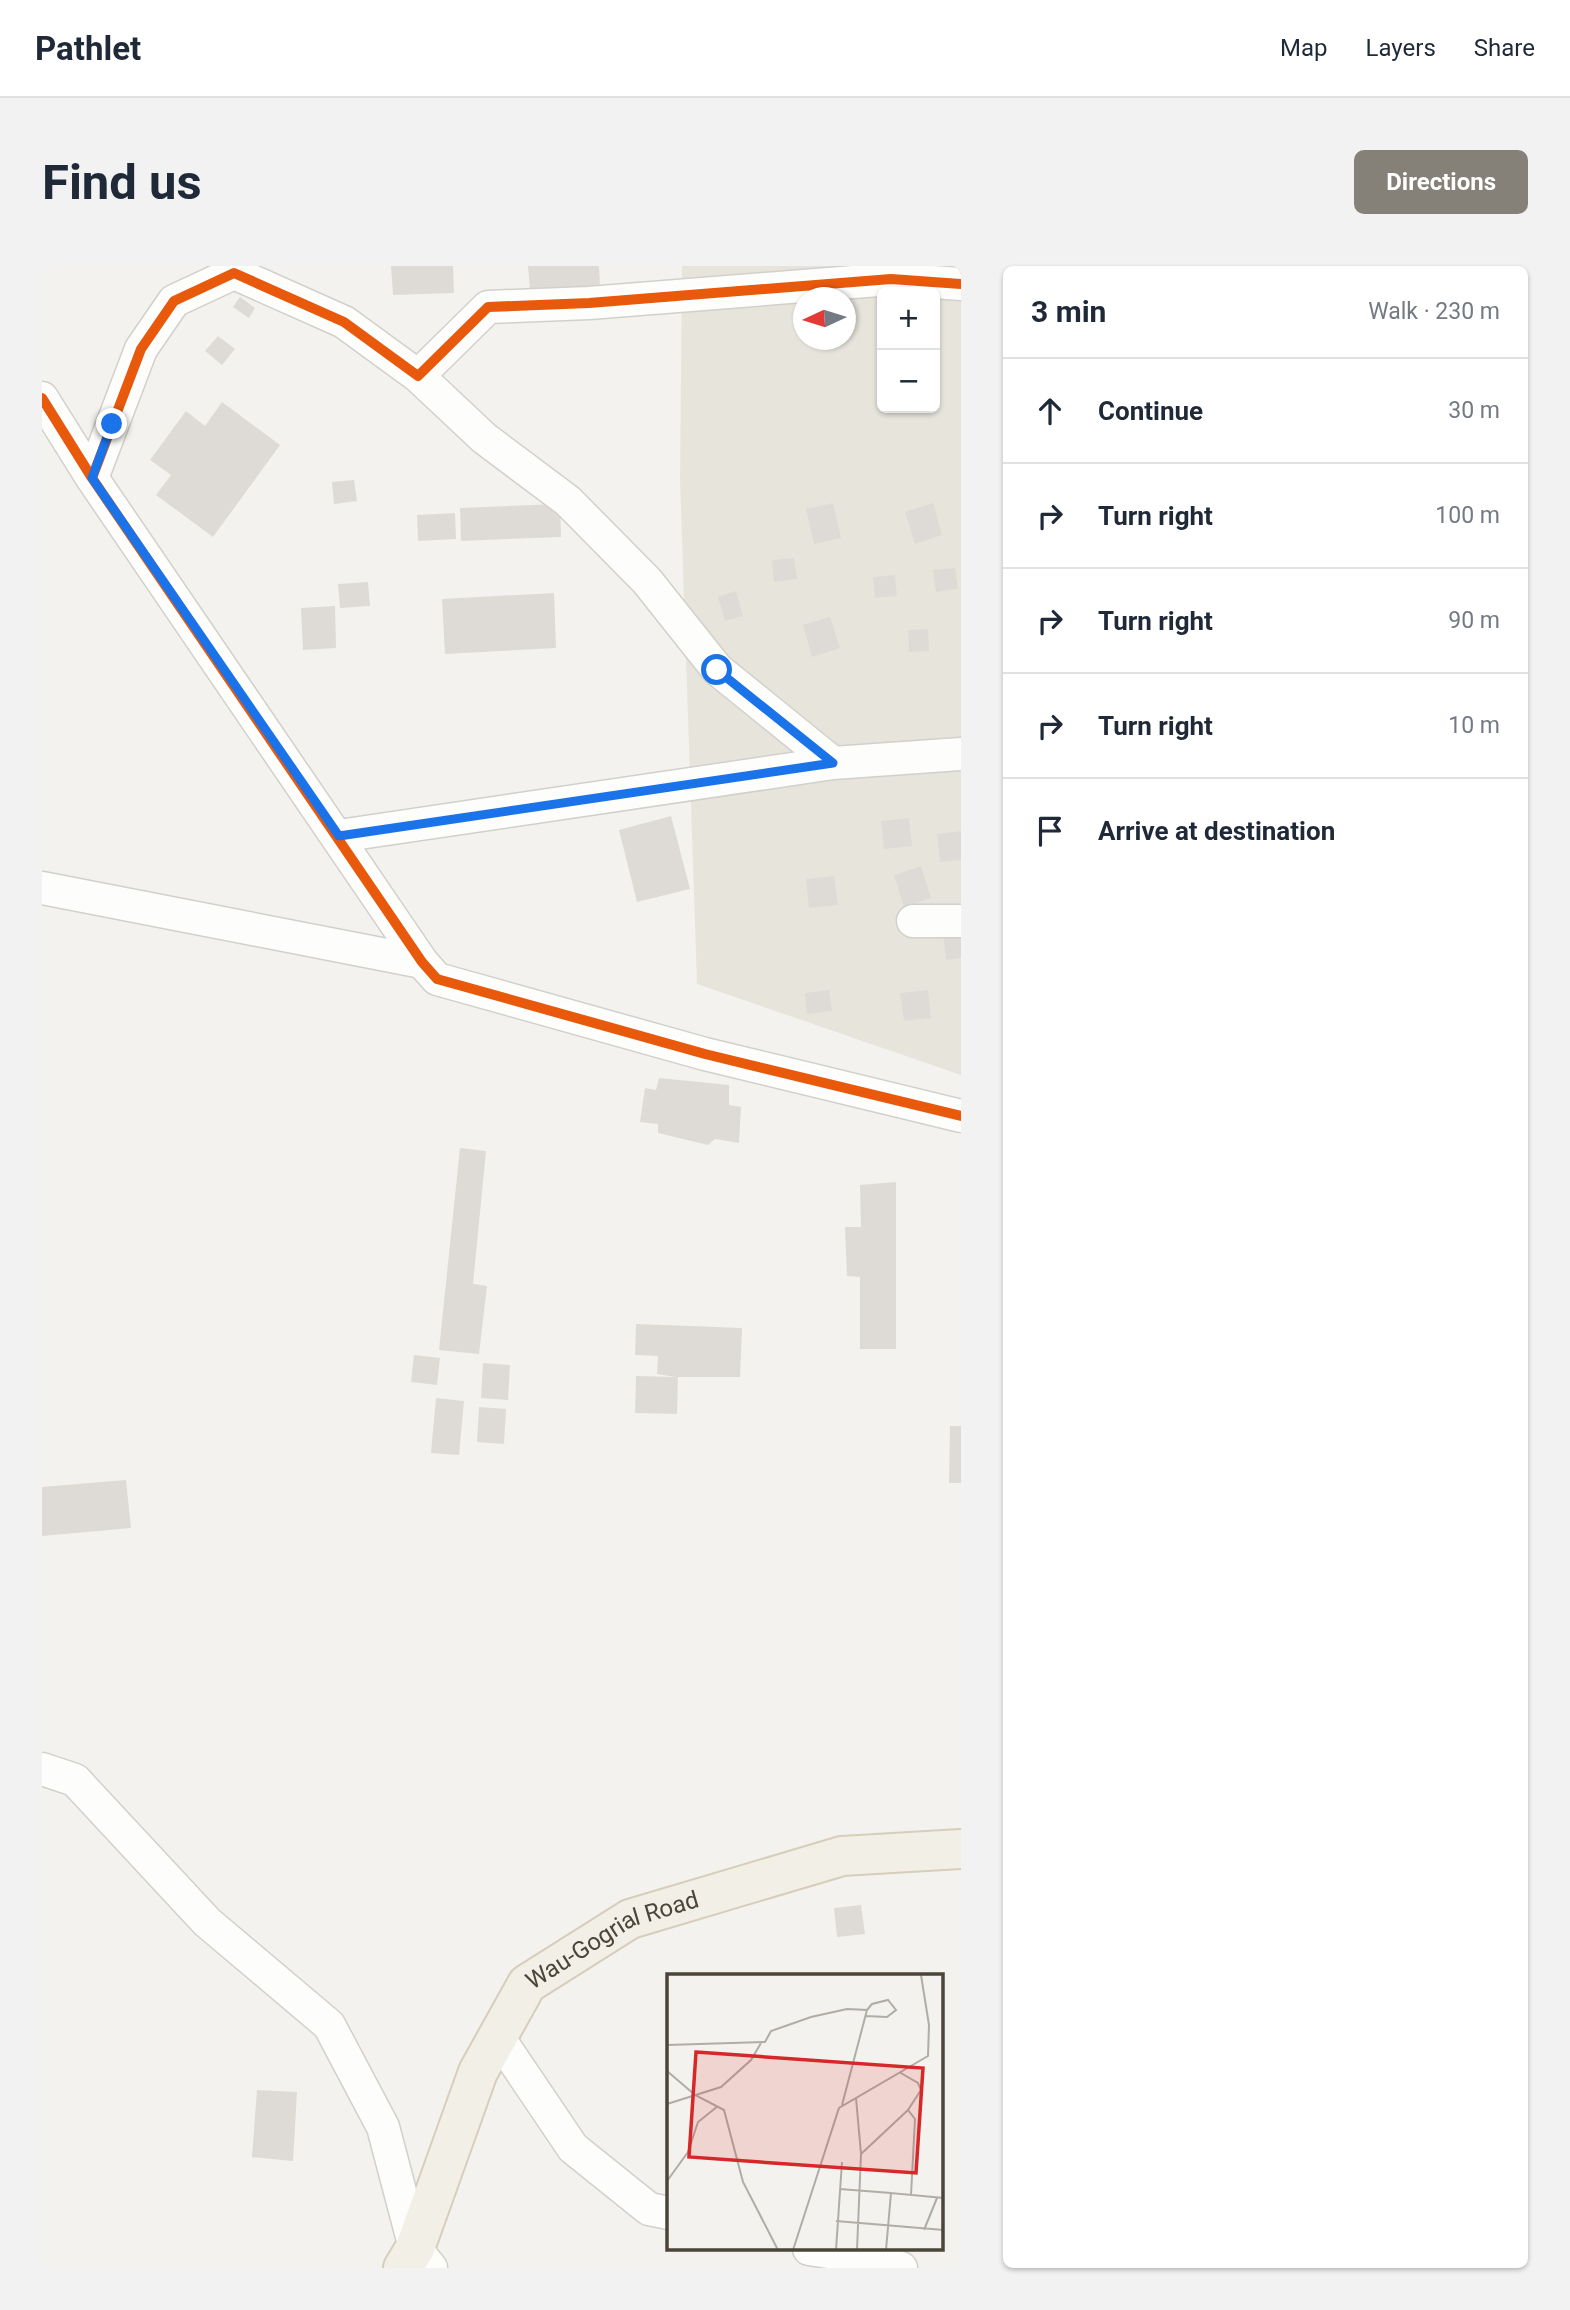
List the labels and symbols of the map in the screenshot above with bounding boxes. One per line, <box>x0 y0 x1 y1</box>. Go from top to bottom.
north arrow <box>793 287 856 350</box>
route end <box>96 408 127 439</box>
route start <box>701 654 732 685</box>
street label: Wau-Gogrial Road <box>521 1885 702 1995</box>
inset map <box>667 1974 944 2250</box>

